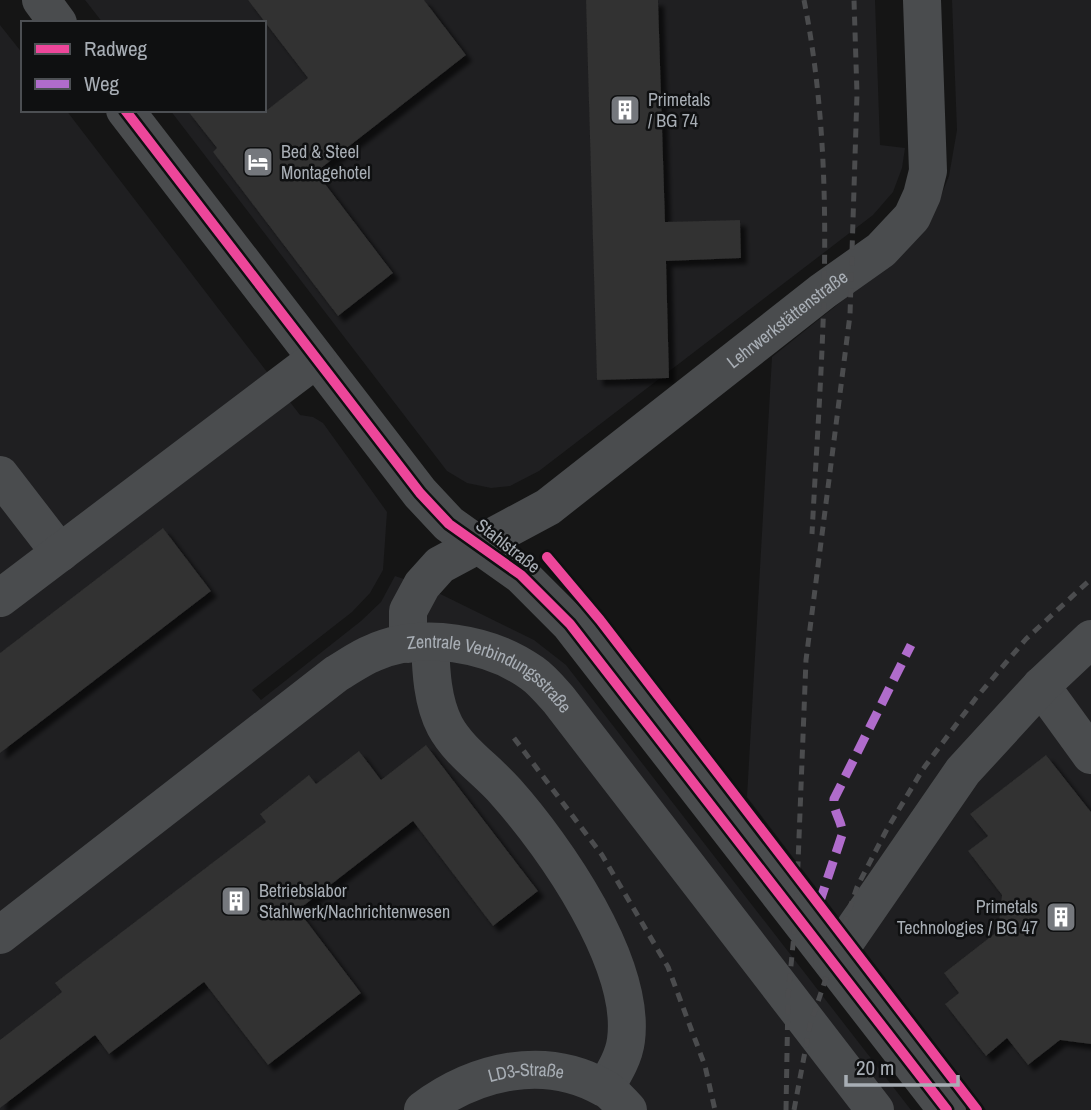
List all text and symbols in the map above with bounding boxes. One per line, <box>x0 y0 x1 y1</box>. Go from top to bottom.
legend <box>21 21 266 112</box>
text: Radweg <box>84 34 148 63</box>
text: Weg <box>84 69 120 98</box>
place label: Primetals / BG 74 <box>648 87 710 133</box>
building icon: Primetals / BG 74 <box>608 93 642 127</box>
place label: Bed & Steel Montagehotel <box>281 139 370 185</box>
hotel icon: Bed & Steel Montagehotel <box>241 145 275 179</box>
street label: Lehrwerkstättenstraße <box>721 264 853 374</box>
street label: Stahlstraße <box>471 513 546 579</box>
street label: Zentrale Verbindungsstraße <box>405 629 578 718</box>
place label: Betriebslabor Stahlwerk/Nachrichtenwesen <box>259 878 450 924</box>
building icon: Betriebslabor Stahlwerk/Nachrichtenwesen <box>219 884 253 918</box>
place label: Primetals Technologies / BG 47 <box>897 894 1038 940</box>
building icon: Primetals Technologies / BG 47 <box>1044 900 1078 934</box>
scale bar <box>846 1044 958 1088</box>
text: 20 m <box>856 1053 894 1082</box>
street label: LD3-Straße <box>485 1057 566 1088</box>

